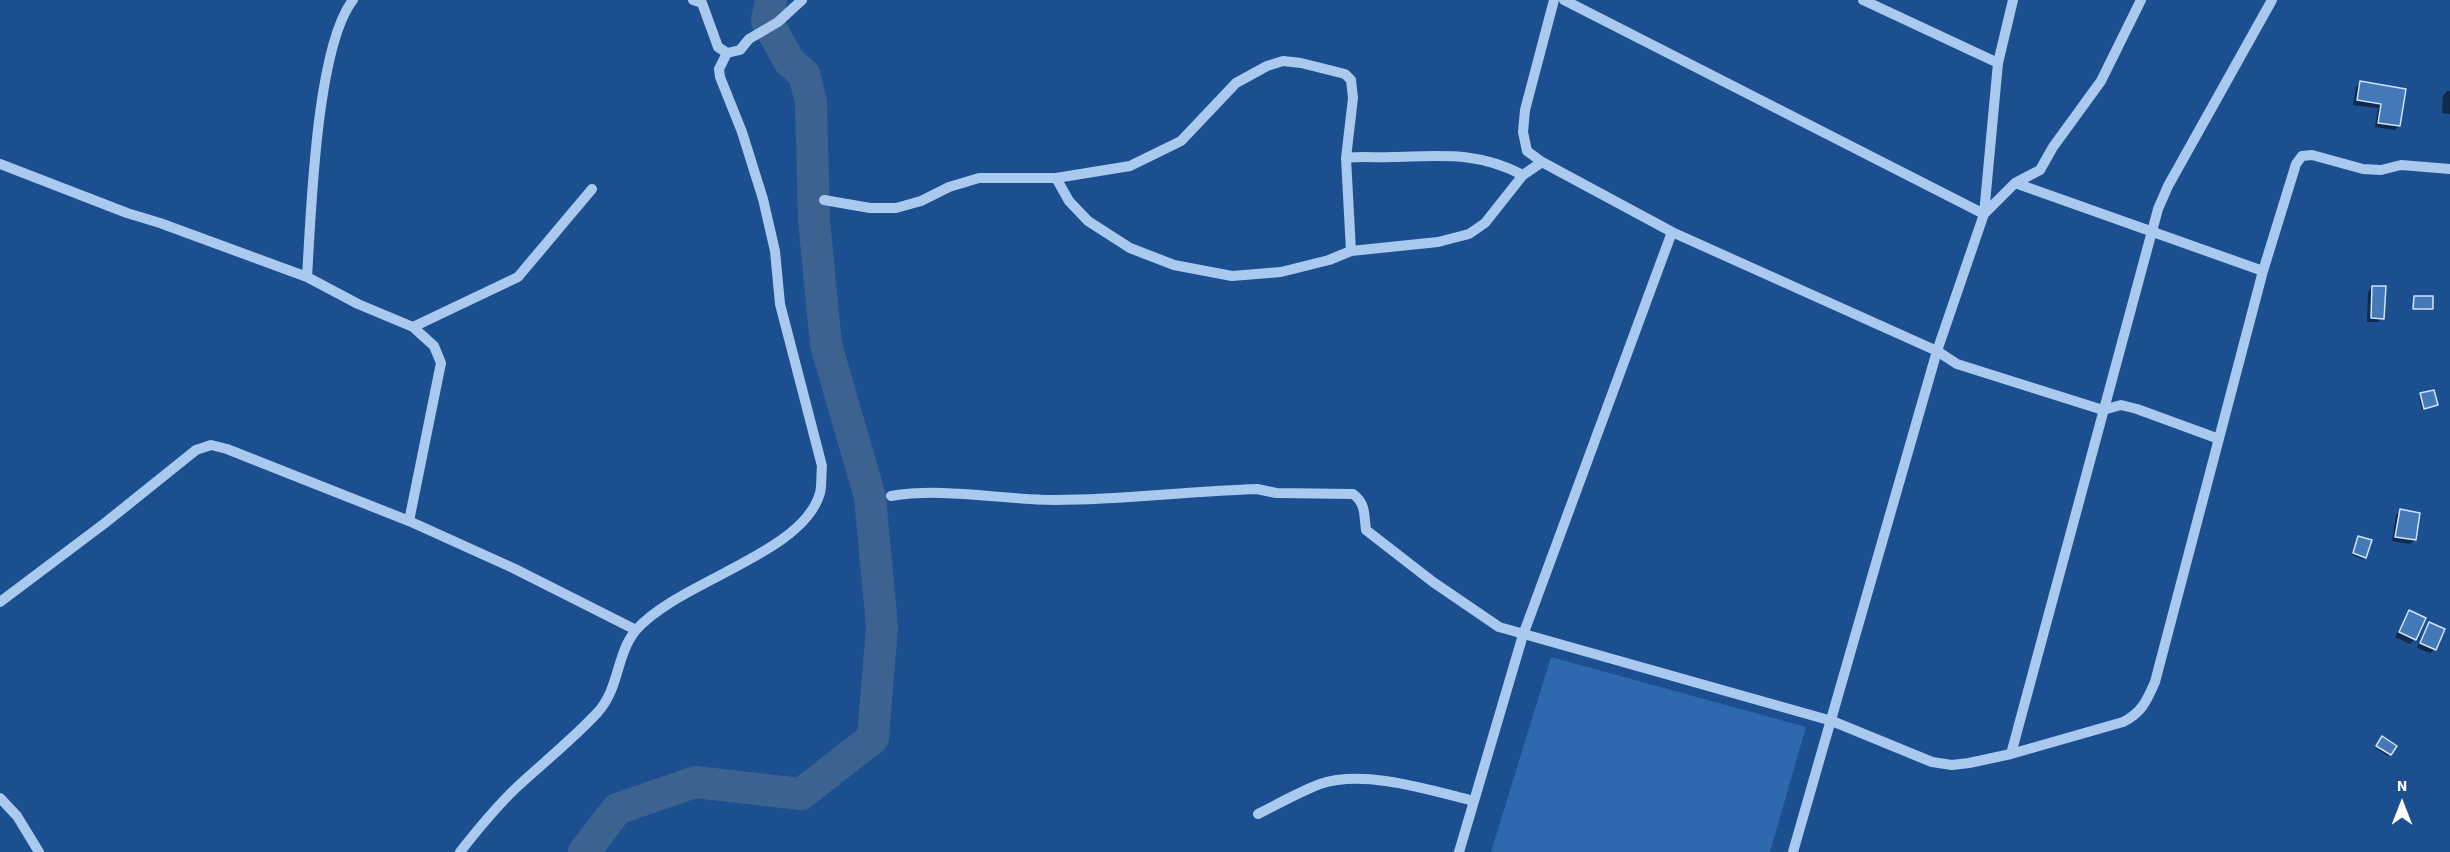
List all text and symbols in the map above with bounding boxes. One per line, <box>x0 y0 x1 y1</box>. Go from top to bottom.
north arrow <box>2372 774 2432 834</box>
text: N <box>2397 775 2407 797</box>

